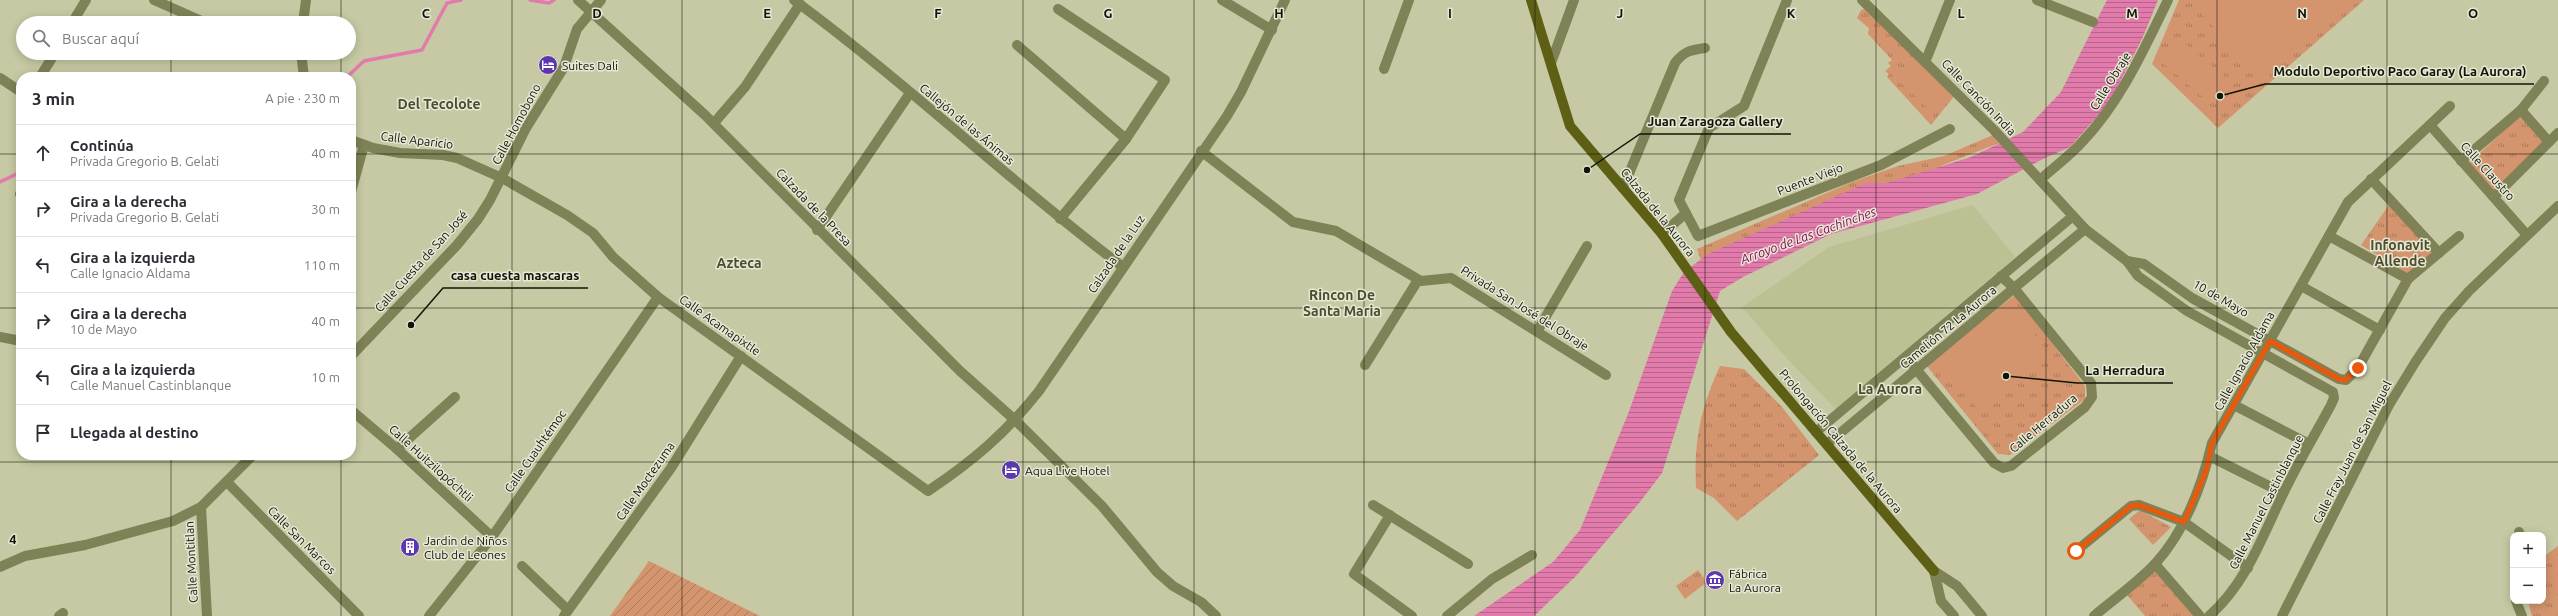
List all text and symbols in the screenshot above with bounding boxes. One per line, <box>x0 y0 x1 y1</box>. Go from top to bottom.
text: C <box>422 6 431 20</box>
text: D <box>592 6 602 20</box>
text: E <box>763 6 771 20</box>
text: F <box>934 6 942 20</box>
text: G <box>1104 6 1113 20</box>
text: H <box>1274 6 1284 20</box>
text: I <box>1448 6 1452 20</box>
text: J <box>1617 6 1623 20</box>
text: K <box>1787 6 1796 20</box>
text: L <box>1957 6 1965 20</box>
text: M <box>2126 6 2138 20</box>
text: N <box>2297 6 2307 20</box>
text: O <box>2468 6 2478 20</box>
search box <box>16 16 356 60</box>
icon: search <box>30 27 52 49</box>
text: Buscar aquí <box>62 30 139 47</box>
street label: Calle Obraje <box>2087 50 2133 112</box>
hotel icon: Suites Dali <box>537 54 559 76</box>
street label: Calle Canción India <box>1939 56 2019 138</box>
place label: Suites Dali <box>562 59 618 72</box>
callout: Modulo Deportivo Paco Garay (La Aurora) <box>2265 59 2534 84</box>
text: Modulo Deportivo Paco Garay (La Aurora) <box>2274 64 2526 79</box>
street label: Calle Homobono <box>489 81 543 167</box>
street label: Callejón de las Ánimas <box>917 81 1017 167</box>
text: 3 min <box>32 89 75 108</box>
text: A pie · 230 m <box>265 91 340 105</box>
district label: Del Tecolote <box>398 96 480 112</box>
callout: Juan Zaragoza Gallery <box>1640 109 1791 134</box>
text: Juan Zaragoza Gallery <box>1647 114 1783 128</box>
street label: Calle Aparicio <box>380 129 454 151</box>
text: Continúa <box>70 137 134 154</box>
street label: Calle Claustro <box>2458 139 2518 203</box>
icon: ahead <box>32 142 54 164</box>
text: 40 m <box>311 146 340 160</box>
text: Privada Gregorio B. Gelati <box>70 154 219 168</box>
street label: Puente Viejo <box>1775 161 1845 197</box>
street label: Calzada de la Aurora <box>1618 165 1698 259</box>
street label: Calzada de la Presa <box>774 166 854 248</box>
text: Gira a la derecha <box>70 193 187 210</box>
icon: right <box>32 198 54 220</box>
text: 30 m <box>311 202 340 216</box>
water label: Arroyo de Las Cachinches <box>1737 204 1878 266</box>
street label: Calle Cuesta de San José <box>372 208 470 314</box>
text: Privada Gregorio B. Gelati <box>70 210 219 224</box>
street label: Calzada de la Luz <box>1085 212 1147 295</box>
district label: Infonavit Allende <box>2370 237 2430 269</box>
text: Gira a la izquierda <box>70 249 196 266</box>
icon: left <box>32 254 54 276</box>
district label: Azteca <box>716 255 762 271</box>
text: 110 m <box>304 258 340 272</box>
callout: casa cuesta mascaras <box>443 263 588 288</box>
street label: Privada San José del Obraje <box>1459 263 1591 353</box>
text: Calle Ignacio Aldama <box>70 266 190 280</box>
text: casa cuesta mascaras <box>451 268 579 282</box>
street label: 10 de Mayo <box>2191 277 2251 319</box>
street label: Camelión 72 La Aurora <box>1897 283 1999 371</box>
district label: Rincon De Santa Maria <box>1303 287 1381 319</box>
street label: Calle Acamapixtle <box>677 292 763 358</box>
text: Gira a la derecha <box>70 305 187 322</box>
street label: Calle Ignacio Aldama <box>2211 309 2277 413</box>
icon: right <box>32 310 54 332</box>
text: 40 m <box>311 314 340 328</box>
text: 10 de Mayo <box>70 322 137 336</box>
callout: La Herradura <box>2077 358 2173 383</box>
route end <box>2349 359 2367 377</box>
text: Gira a la izquierda <box>70 361 196 378</box>
text: La Herradura <box>2085 363 2165 377</box>
icon: left <box>32 366 54 388</box>
street label: Prolongación Calzada de la Aurora <box>1777 366 1905 516</box>
text: 10 m <box>311 370 340 384</box>
text: Calle Manuel Castinblanque <box>70 378 231 392</box>
street label: Calle Fray Juan de San Miguel <box>2310 378 2394 526</box>
district label: La Aurora <box>1858 381 1922 397</box>
street label: Calle Herradura <box>2007 391 2079 455</box>
street label: Calle Cuauhtémoc <box>502 407 569 495</box>
icon: arrive <box>32 422 54 444</box>
street label: Calle Huitzilopóchtli <box>387 422 475 504</box>
text: Llegada al destino <box>70 424 199 441</box>
street label: Calle Manuel Castinblanque <box>2226 433 2306 571</box>
street label: Calle Moctezuma <box>613 439 677 523</box>
hotel icon: Aqua Live Hotel <box>1000 459 1022 481</box>
place label: Aqua Live Hotel <box>1025 464 1110 477</box>
street label: Calle San Marcos <box>266 504 338 576</box>
street label: Calle Montitlan <box>182 521 200 603</box>
text: 4 <box>9 532 17 546</box>
map controls <box>2510 532 2546 604</box>
button: + <box>2510 532 2546 568</box>
place label: Jardin de Niños Club de Leones <box>424 534 507 561</box>
building icon: Jardin de Niños Club de Leones <box>399 536 421 558</box>
route start <box>2067 542 2085 560</box>
place label: Fábrica La Aurora <box>1729 567 1781 594</box>
button: − <box>2510 568 2546 604</box>
museum icon: Fábrica La Aurora <box>1704 569 1726 591</box>

